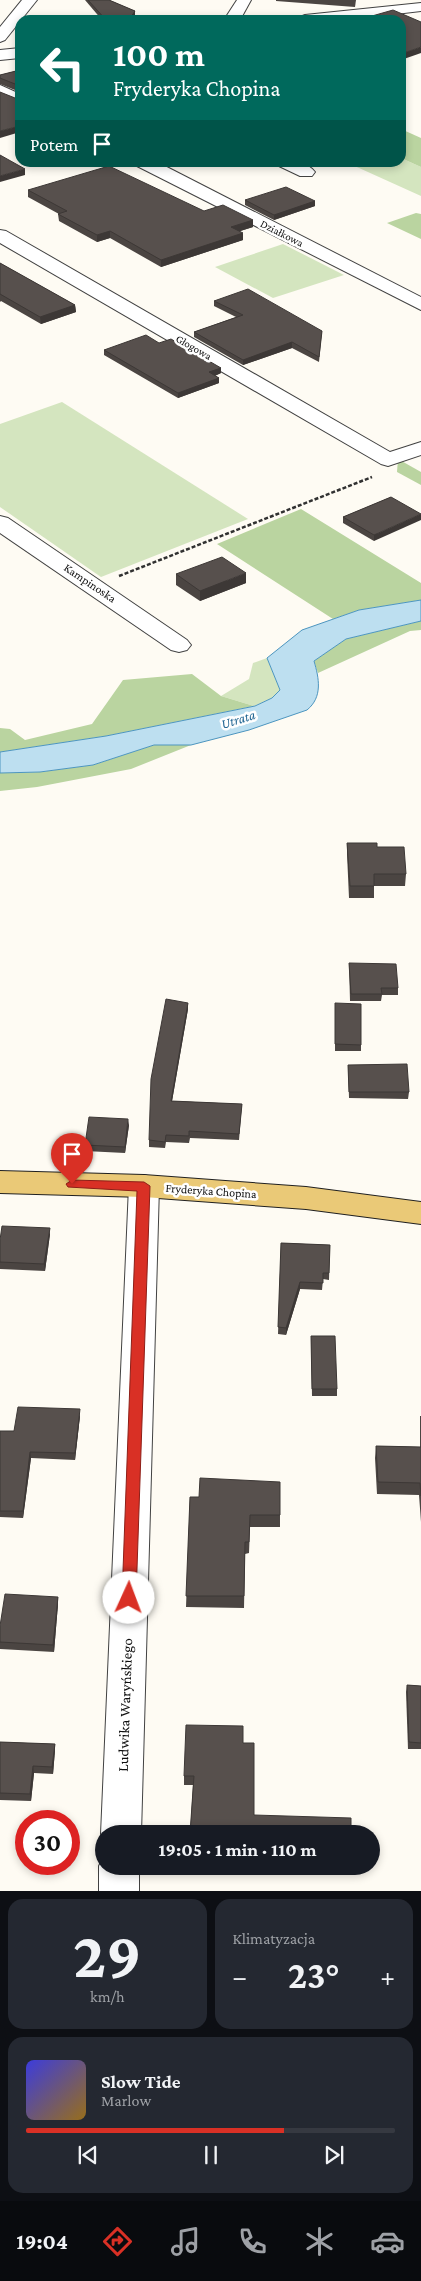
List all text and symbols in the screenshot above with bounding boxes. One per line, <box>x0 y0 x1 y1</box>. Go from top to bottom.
icon: left <box>30 35 95 100</box>
text: 100 m <box>113 35 205 74</box>
text: Fryderyka Chopina <box>113 76 281 101</box>
icon: arrive <box>88 130 116 158</box>
text: Potem <box>30 134 78 155</box>
street label: Działkowa <box>259 217 305 249</box>
street label: Głogowa <box>174 332 214 363</box>
street label: Kampinoska <box>61 560 119 606</box>
water label: Utrata <box>219 706 257 732</box>
pin <box>51 1133 93 1184</box>
icon: arrive <box>58 1140 86 1168</box>
street label: Fryderyka Chopina <box>165 1181 258 1201</box>
position arrow <box>102 1571 154 1623</box>
street label: Ludwika Waryńskiego <box>115 1638 136 1772</box>
speed limit sign: 30 <box>15 1810 80 1875</box>
text: 19:05 · 1 min · 110 m <box>158 1839 317 1860</box>
text: 29 <box>73 1919 141 1991</box>
text: Klimatyzacja <box>233 1930 315 1947</box>
text: 23° <box>288 1954 340 1996</box>
text: − <box>233 1961 247 1992</box>
text: + <box>380 1961 395 1992</box>
text: km/h <box>90 1988 125 2005</box>
text: Slow Tide <box>101 2071 181 2092</box>
text: Marlow <box>101 2092 151 2109</box>
icon: previous <box>74 2141 102 2169</box>
icon: pause <box>197 2141 225 2169</box>
icon: next <box>320 2141 348 2169</box>
icon: directions <box>100 2224 135 2259</box>
icon: music <box>168 2224 203 2259</box>
icon: phone <box>235 2224 270 2259</box>
icon: climate <box>302 2224 337 2259</box>
icon: car <box>370 2224 405 2259</box>
text: 19:04 <box>16 2229 68 2254</box>

